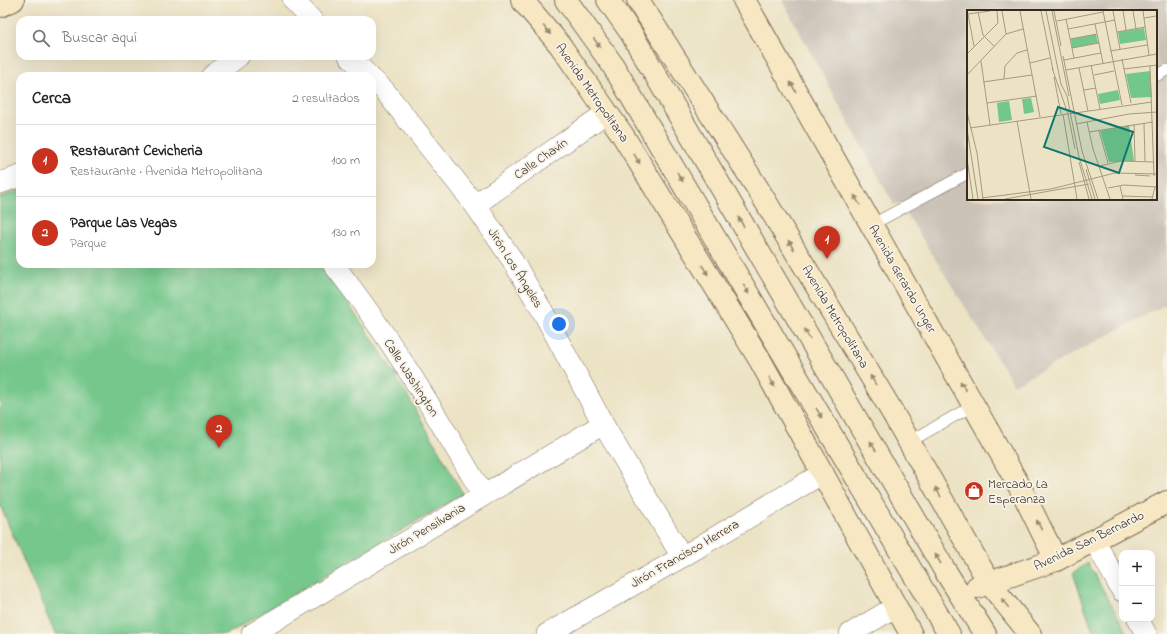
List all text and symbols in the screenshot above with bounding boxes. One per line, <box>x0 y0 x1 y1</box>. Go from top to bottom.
inset map <box>967 10 1157 200</box>
search box <box>16 16 376 60</box>
one-way arrow <box>542 24 551 35</box>
icon: search <box>30 27 52 49</box>
text: Buscar aquí <box>62 27 137 49</box>
one-way arrow <box>593 38 601 48</box>
street label: Avenida Metropolitana <box>551 40 633 146</box>
one-way arrow <box>790 81 797 93</box>
text: Cerca <box>32 86 71 111</box>
text: 2 resultados <box>292 89 360 108</box>
street label: Calle Chavín <box>510 134 572 184</box>
text: Restaurant Cevicheria <box>70 140 203 162</box>
text: 1 <box>43 151 47 170</box>
text: 100 m <box>331 151 360 170</box>
one-way arrow <box>633 154 641 164</box>
text: Restaurante · Avenida Metropolitana <box>70 162 263 181</box>
one-way arrow <box>677 171 684 183</box>
one-way arrow <box>854 194 861 206</box>
text: Parque Las Vegas <box>70 212 177 234</box>
one-way arrow <box>738 216 745 228</box>
street label: Avenida Gerardo Unger <box>862 221 941 338</box>
text: 2 <box>42 223 48 242</box>
text: 130 m <box>332 223 360 242</box>
street label: Jirón Los Ángeles <box>482 224 547 313</box>
pin: 1 <box>814 226 840 259</box>
text: Parque <box>70 234 106 253</box>
one-way arrow <box>788 239 795 251</box>
street label: Avenida Metropolitana <box>797 262 873 372</box>
one-way arrow <box>701 264 708 276</box>
one-way arrow <box>743 283 750 295</box>
your location <box>549 314 569 334</box>
one-way arrow <box>804 328 811 340</box>
street label: Calle Washington <box>378 335 443 421</box>
one-way arrow <box>869 375 877 385</box>
one-way arrow <box>768 376 775 388</box>
one-way arrow <box>960 380 967 392</box>
one-way arrow <box>816 407 823 419</box>
pin: 2 <box>206 415 232 448</box>
one-way arrow <box>869 441 876 452</box>
place label: Mercado La Esperanza <box>988 475 1048 509</box>
shop icon: Mercado La Esperanza <box>963 480 985 502</box>
one-way arrow <box>935 487 942 498</box>
street label: Jirón Pensilvania <box>385 498 469 560</box>
street label: Avenida San Bernardo <box>1031 506 1148 576</box>
street label: Jirón Francisco Herrera <box>627 515 743 593</box>
one-way arrow <box>1036 519 1042 530</box>
map controls <box>1119 550 1155 622</box>
button: + <box>1119 550 1155 586</box>
one-way arrow <box>935 553 942 565</box>
button: − <box>1119 586 1155 622</box>
one-way arrow <box>1001 598 1010 609</box>

